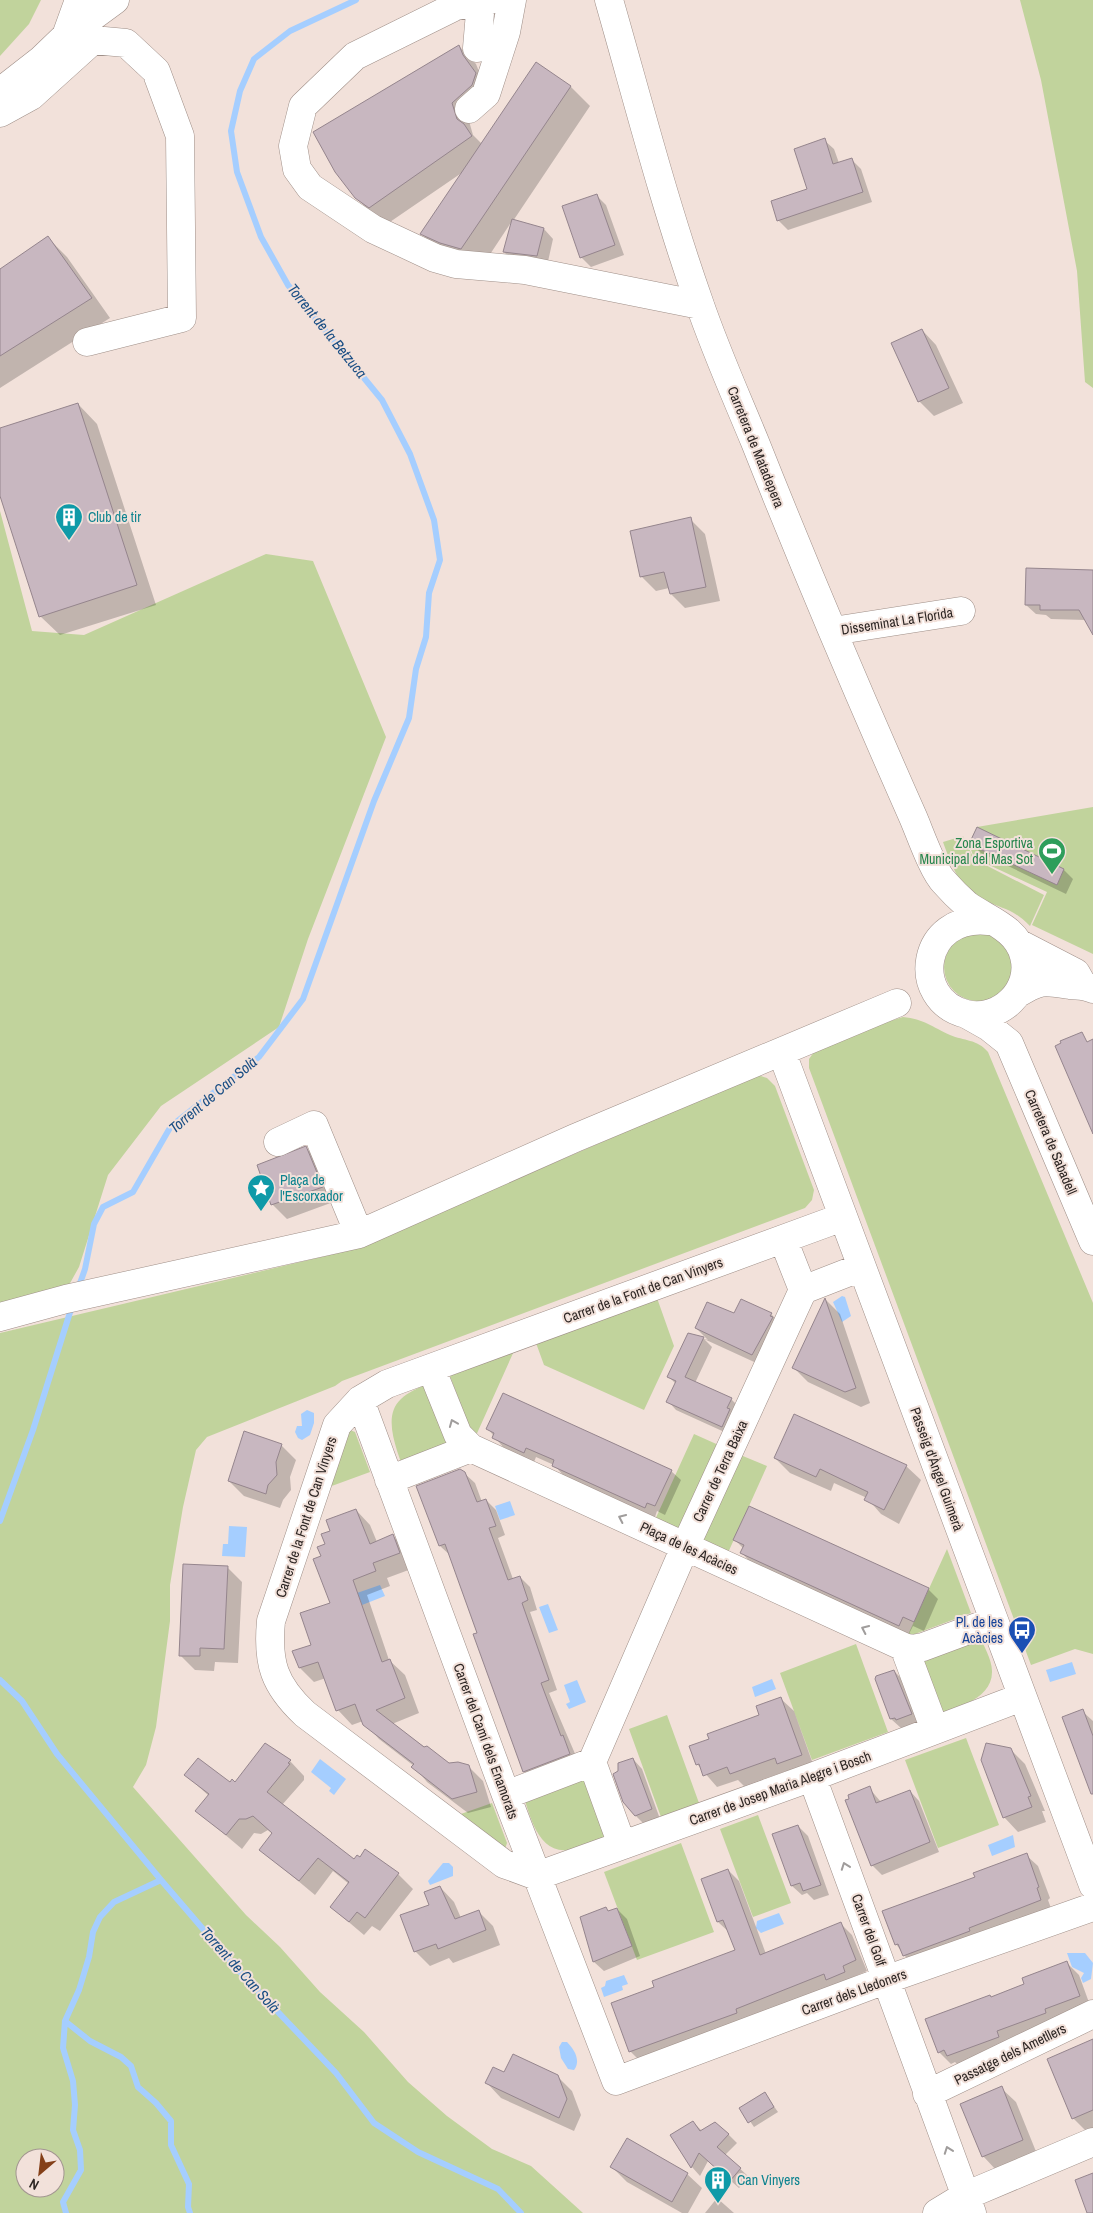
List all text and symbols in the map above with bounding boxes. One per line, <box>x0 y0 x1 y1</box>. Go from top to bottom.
water label: Torrent de la Betzuca <box>283 279 372 382</box>
street label: Carretera de Matadepera <box>724 384 789 511</box>
building icon: Club de tir <box>54 502 84 541</box>
place label: Club de tir <box>88 508 141 526</box>
street label: Disseminat La Florida <box>840 603 955 639</box>
place label: Zona Esportiva Municipal del Mas Sot <box>919 834 1034 868</box>
sports icon: Zona Esportiva Municipal del Mas Sot <box>1037 836 1067 875</box>
water label: Torrent de Can Solà <box>164 1051 261 1138</box>
street label: Carretera de Sabadell <box>1021 1087 1081 1197</box>
place label: Plaça de l'Escorxador <box>280 1171 343 1205</box>
place icon: Plaça de l'Escorxador <box>246 1173 276 1212</box>
street label: Carrer de la Font de Can Vinyers <box>561 1253 725 1327</box>
street label: Passeig d'Àngel Guimerà <box>906 1405 968 1534</box>
street label: Carrer de Terra Baixa <box>689 1417 752 1525</box>
one-way arrow <box>449 1420 459 1428</box>
street label: Carrer de la Font de Can Vinyers <box>271 1434 341 1600</box>
one-way arrow <box>618 1513 627 1524</box>
street label: Plaça de les Acàcies <box>637 1517 741 1579</box>
place label: Pl. de les Acàcies <box>956 1613 1003 1647</box>
bus stop icon: Pl. de les Acàcies <box>1007 1615 1037 1654</box>
one-way arrow <box>861 1625 870 1635</box>
street label: Carrer del Camí dels Enamorats <box>449 1661 523 1822</box>
street label: Carrer de Josep Maria Alegre i Bosch <box>687 1747 873 1829</box>
one-way arrow <box>841 1862 851 1871</box>
street label: Carrer del Golf <box>848 1892 891 1969</box>
water label: Torrent de Can Solà <box>196 1922 285 2017</box>
street label: Carrer dels Lledoners <box>799 1965 909 2019</box>
street label: Passatge dels Ametllers <box>951 2019 1069 2089</box>
one-way arrow <box>944 2146 954 2155</box>
north arrow <box>15 2148 65 2198</box>
building icon: Can Vinyers <box>703 2165 733 2204</box>
place label: Can Vinyers <box>737 2171 800 2189</box>
text: N <box>26 2175 42 2194</box>

